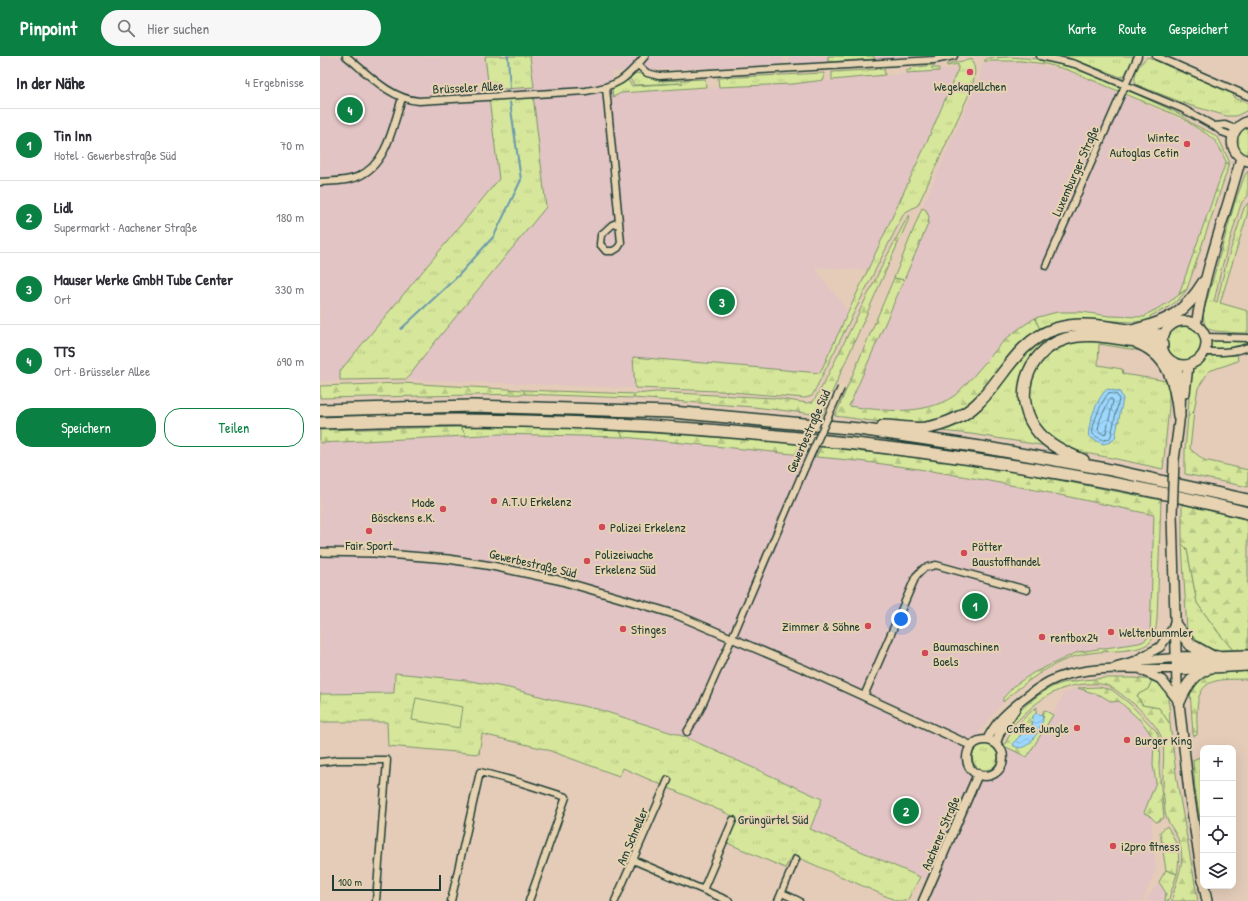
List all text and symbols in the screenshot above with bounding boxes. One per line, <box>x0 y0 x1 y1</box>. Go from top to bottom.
search box <box>101 10 381 46</box>
text: Pinpoint <box>20 15 77 41</box>
icon: search <box>115 17 137 39</box>
text: Hier suchen <box>147 18 209 39</box>
text: Karte <box>1068 19 1097 38</box>
text: Route <box>1119 19 1147 38</box>
text: Gespeichert <box>1169 19 1228 38</box>
marker: Wegekapellchen <box>965 67 975 77</box>
text: In der Nähe <box>16 71 85 94</box>
text: 4 Ergebnisse <box>245 73 304 91</box>
street label: Brüsseler Allee <box>432 76 504 98</box>
place label: Wegekapellchen <box>934 77 1006 95</box>
pin: 4 <box>337 95 363 125</box>
street label: Luxemburger Straße <box>1047 123 1103 219</box>
text: Tin Inn <box>54 125 92 146</box>
place label: Wintec Autoglas Cetin <box>1110 128 1179 161</box>
text: 1 <box>27 136 31 154</box>
text: 70 m <box>280 136 304 154</box>
marker: Wintec Autoglas Cetin <box>1182 139 1192 149</box>
text: Hotel · Gewerbestraße Süd <box>54 146 176 164</box>
text: Lidl <box>54 197 73 218</box>
text: 2 <box>26 208 32 226</box>
text: 180 m <box>276 208 304 226</box>
text: Supermarkt · Aachener Straße <box>54 218 197 236</box>
text: Mauser Werke GmbH Tube Center <box>54 269 233 290</box>
text: 3 <box>26 280 32 298</box>
text: 330 m <box>275 280 304 298</box>
pin: 3 <box>709 287 735 317</box>
text: Ort <box>54 290 71 308</box>
text: TTS <box>54 341 75 362</box>
text: 4 <box>27 352 31 370</box>
text: 690 m <box>276 352 304 370</box>
text: Ort · Brüsseler Allee <box>54 362 150 380</box>
street label: Gewerbestraße Süd <box>782 387 834 475</box>
button: Speichern <box>16 408 156 447</box>
button: Teilen <box>164 408 304 447</box>
place label: A.T.U Erkelenz <box>502 492 572 510</box>
place label: Mode Bösckens e.K. <box>371 493 435 526</box>
marker: A.T.U Erkelenz <box>489 496 499 506</box>
marker: Mode Bösckens e.K. <box>438 504 448 514</box>
place label: Polizei Erkelenz <box>610 518 686 536</box>
marker: Polizei Erkelenz <box>597 522 607 532</box>
marker: Fair Sport <box>364 526 374 536</box>
place label: Fair Sport <box>344 536 393 554</box>
place label: Pötter Baustoffhandel <box>972 537 1041 570</box>
street label: Gewerbestraße Süd <box>488 544 578 582</box>
place label: Polizeiwache Erkelenz Süd <box>595 545 656 578</box>
marker: Pötter Baustoffhandel <box>959 548 969 558</box>
marker: Polizeiwache Erkelenz Süd <box>582 556 592 566</box>
pin: 1 <box>962 591 988 621</box>
your location <box>891 609 911 629</box>
place label: Zimmer & Söhne <box>782 617 860 635</box>
place label: Stinges <box>631 620 666 638</box>
marker: Zimmer & Söhne <box>863 621 873 631</box>
place label: Weltenbummler <box>1119 623 1193 641</box>
marker: Stinges <box>618 624 628 634</box>
marker: Weltenbummler <box>1106 627 1116 637</box>
place label: rentbox24 <box>1050 628 1098 646</box>
marker: rentbox24 <box>1037 632 1047 642</box>
place label: Baumaschinen Boels <box>933 637 999 670</box>
marker: Baumaschinen Boels <box>920 648 930 658</box>
place label: Coffee Jungle <box>1006 719 1069 737</box>
marker: Coffee Jungle <box>1072 723 1082 733</box>
place label: Burger King <box>1135 731 1192 749</box>
marker: Burger King <box>1122 735 1132 745</box>
map controls <box>1200 745 1236 889</box>
button: + <box>1200 745 1236 781</box>
button: − <box>1200 781 1236 817</box>
street label: Aachener Straße <box>916 793 964 873</box>
pin: 2 <box>893 796 919 826</box>
street label: Am Schneller <box>612 804 652 868</box>
park label: Grüngürtel Süd <box>738 810 808 828</box>
button: locate <box>1200 817 1236 853</box>
place label: i2pro fitness <box>1121 837 1180 855</box>
marker: i2pro fitness <box>1108 841 1118 851</box>
button: layers <box>1200 853 1236 889</box>
scale bar <box>332 873 441 892</box>
text: 100 m <box>338 875 362 889</box>

